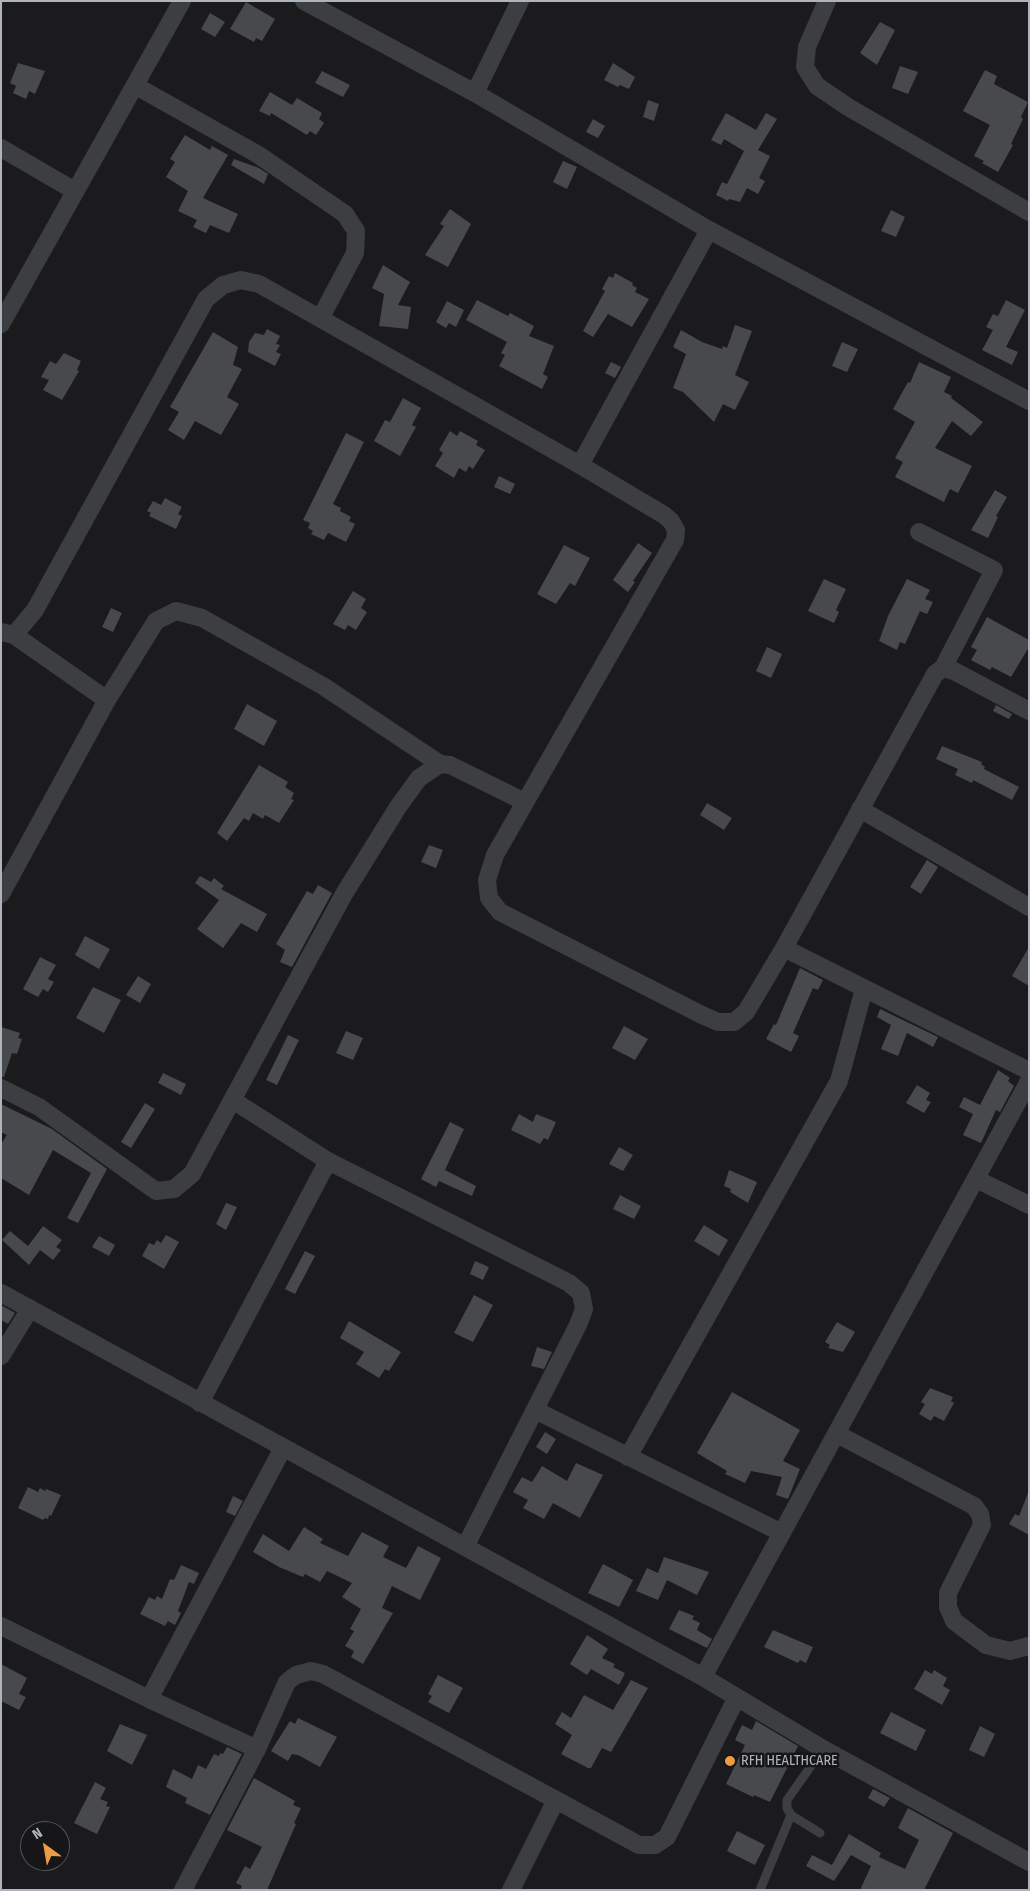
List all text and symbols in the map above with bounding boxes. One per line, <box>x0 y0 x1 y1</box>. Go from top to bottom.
place label: RFH HEALTHCARE <box>741 1753 838 1769</box>
marker: RFH HEALTHCARE <box>723 1754 737 1768</box>
north arrow <box>20 1821 70 1871</box>
text: N <box>29 1824 45 1843</box>

